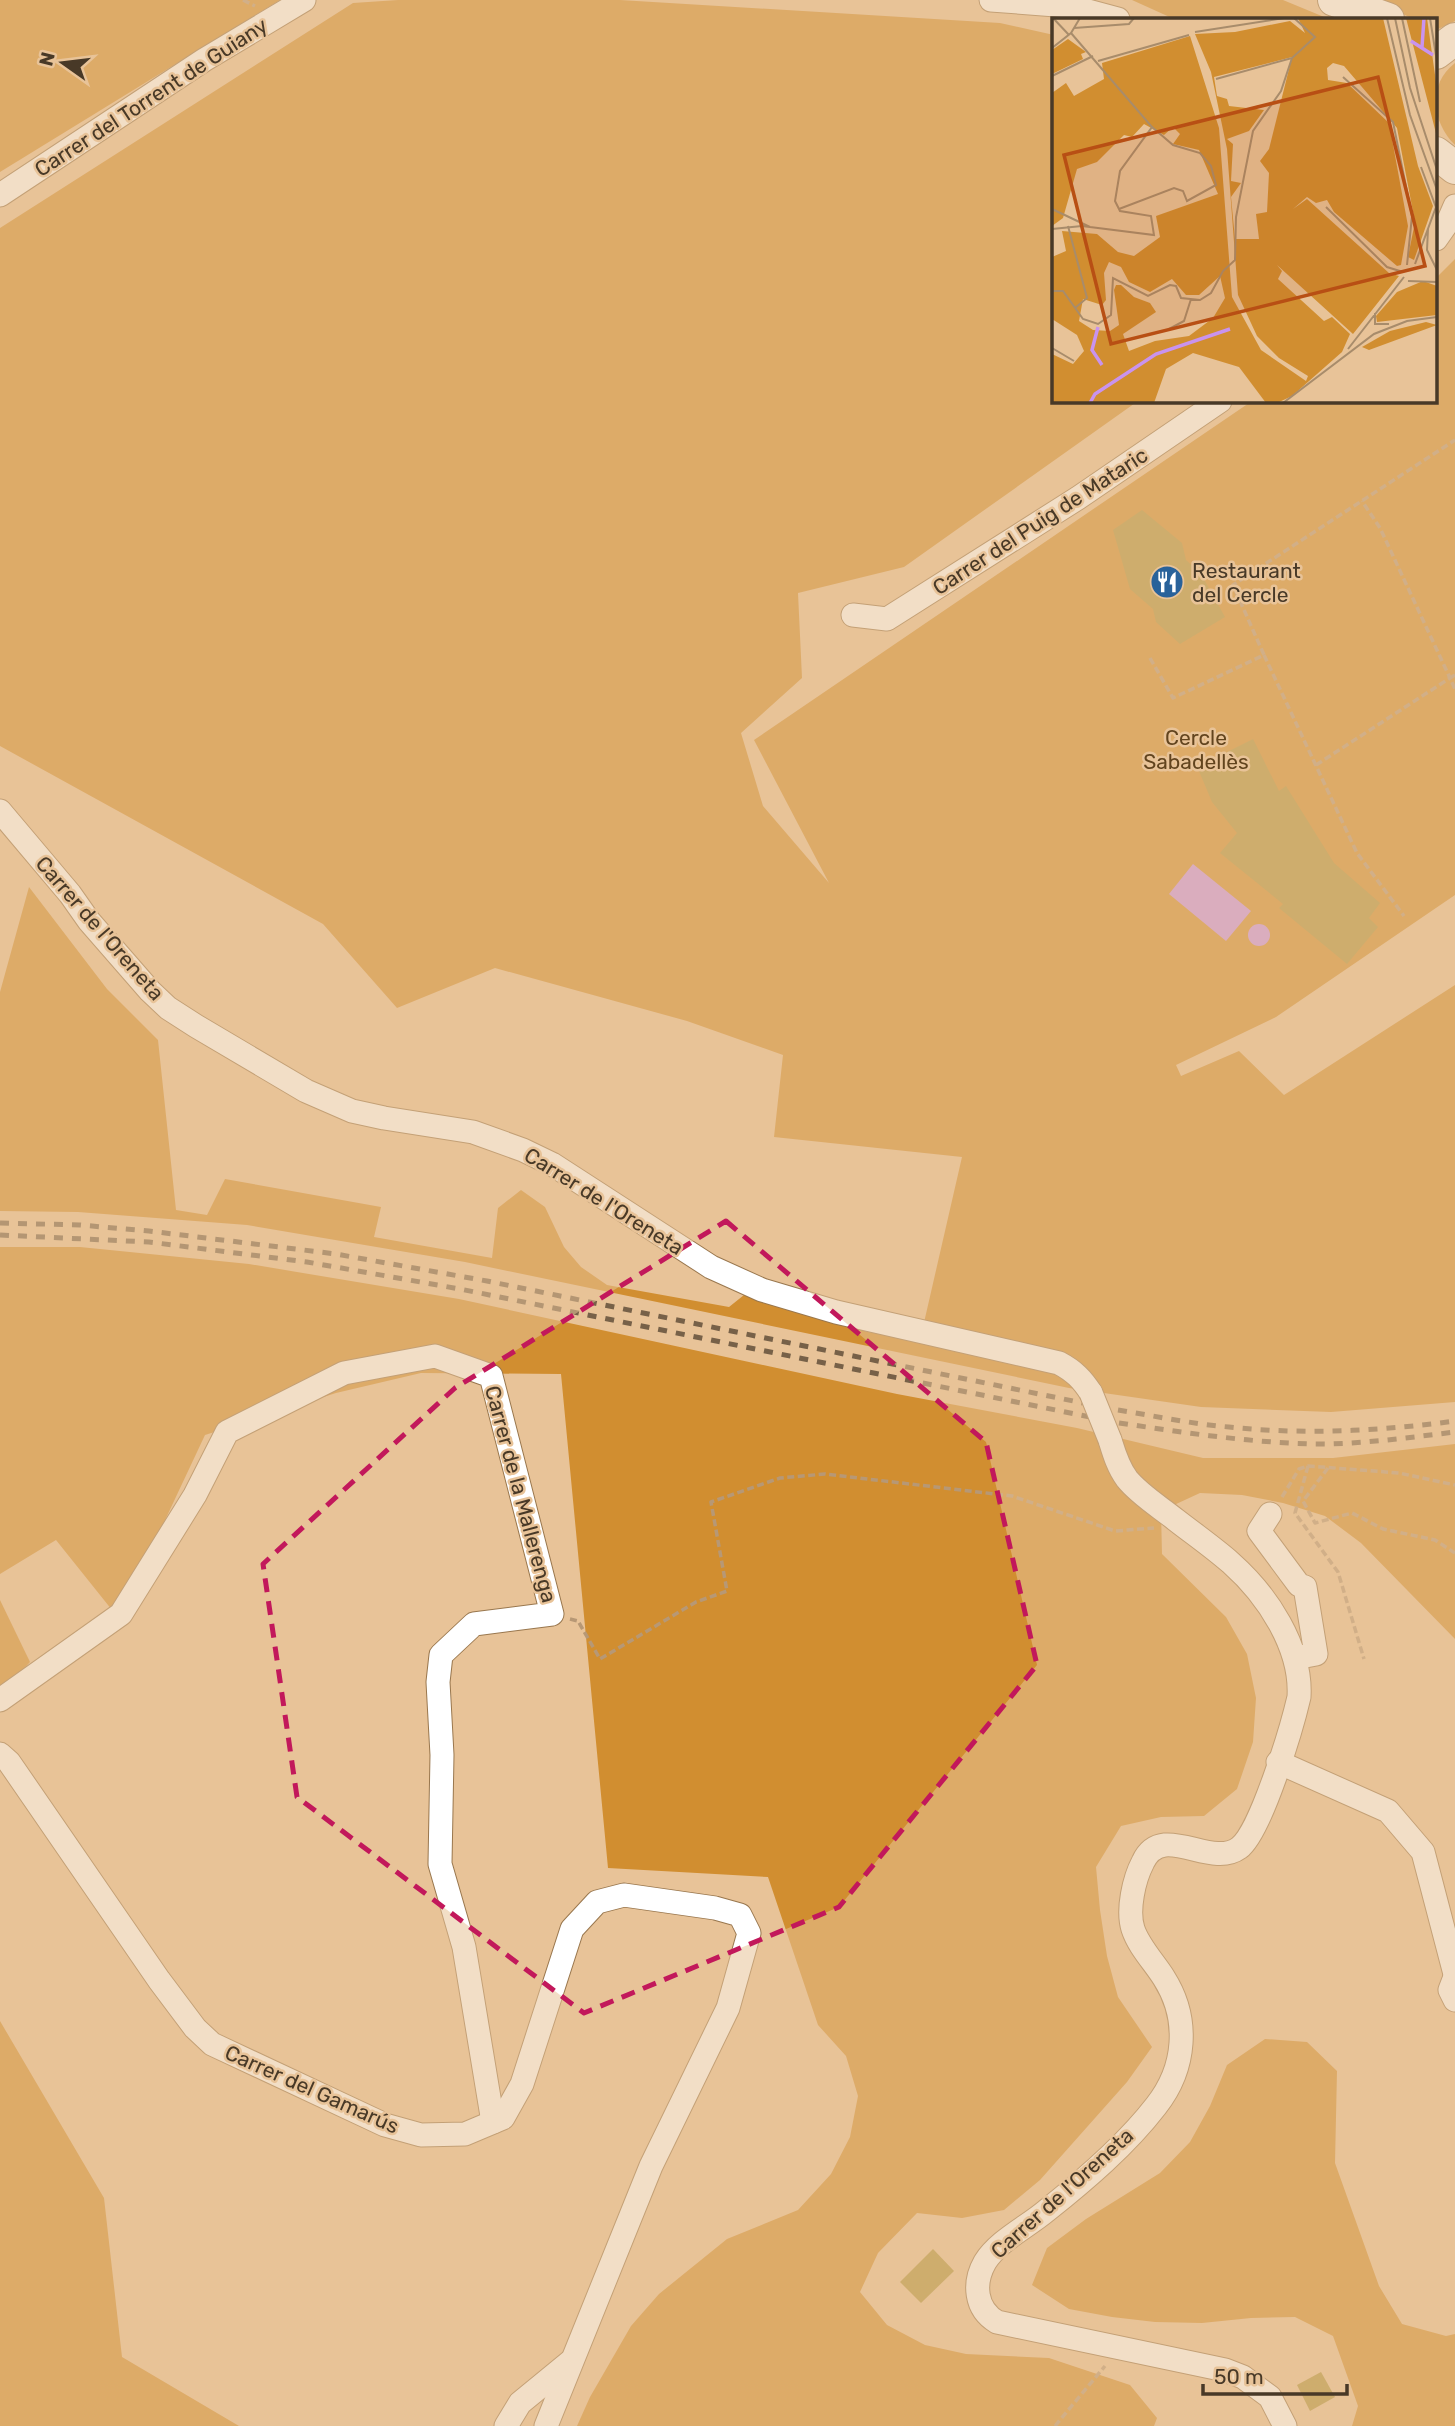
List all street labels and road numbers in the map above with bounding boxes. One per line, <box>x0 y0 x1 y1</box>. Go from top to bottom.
street label: Carrer del Torrent de Guiany <box>30 12 272 182</box>
street label: Carrer del Puig de Mataric <box>928 442 1152 600</box>
street label: Carrer de l'Oreneta <box>31 851 169 1005</box>
street label: Carrer de l'Oreneta <box>520 1142 688 1260</box>
street label: Carrer de la Mallerenga <box>480 1383 562 1605</box>
street label: Carrer del Gamarús <box>221 2039 403 2139</box>
street label: Carrer de l'Oreneta <box>986 2123 1138 2263</box>

